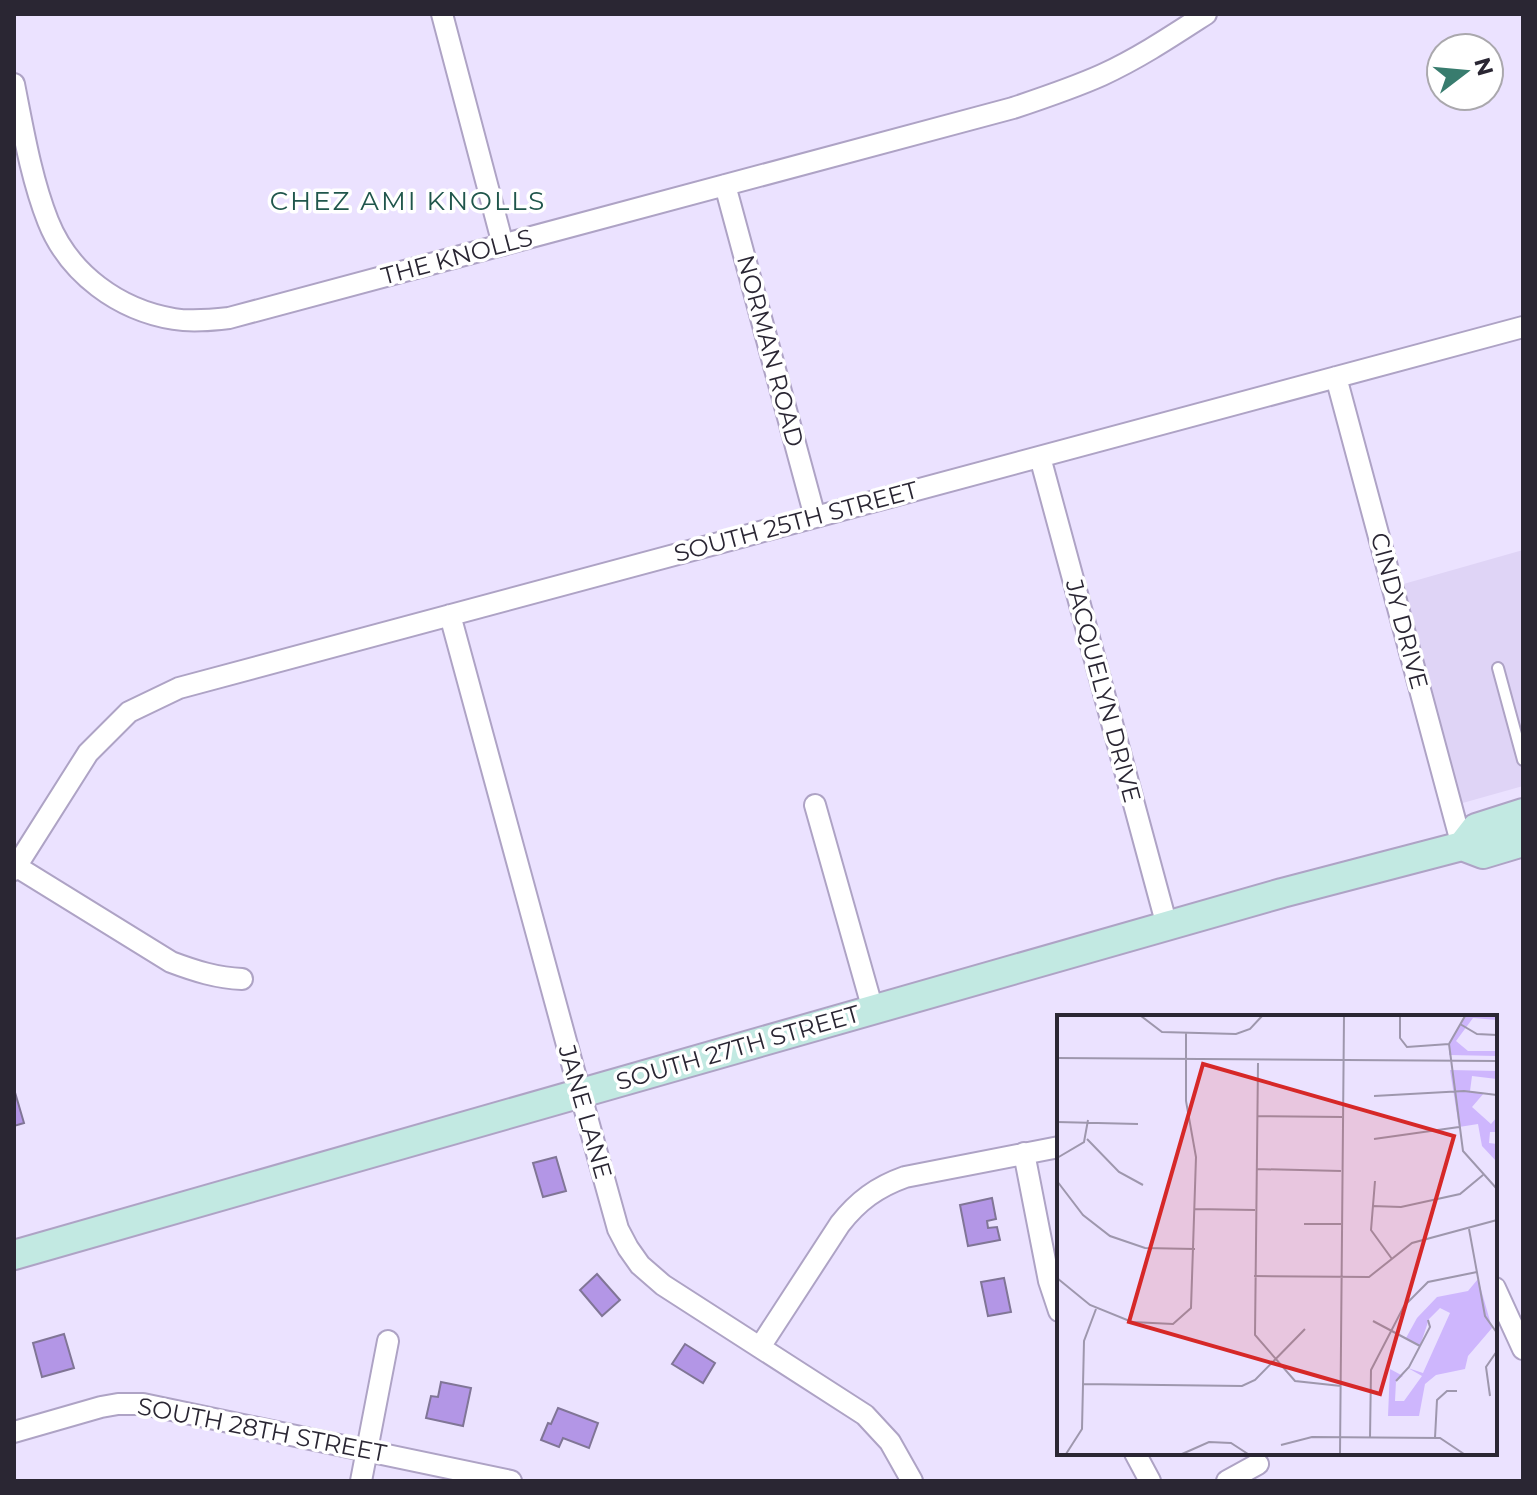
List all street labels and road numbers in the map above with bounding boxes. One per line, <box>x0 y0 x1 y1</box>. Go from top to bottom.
street label: THE KNOLLS <box>378 222 536 291</box>
street label: NORMAN ROAD <box>731 252 810 450</box>
street label: SOUTH 25TH STREET <box>671 475 921 568</box>
street label: CINDY DRIVE <box>1365 529 1434 692</box>
street label: JACQUELYN DRIVE <box>1060 575 1147 806</box>
street label: SOUTH 27TH STREET <box>613 999 863 1096</box>
street label: JANE LANE <box>552 1041 618 1182</box>
street label: SOUTH 28TH STREET <box>135 1391 389 1468</box>

